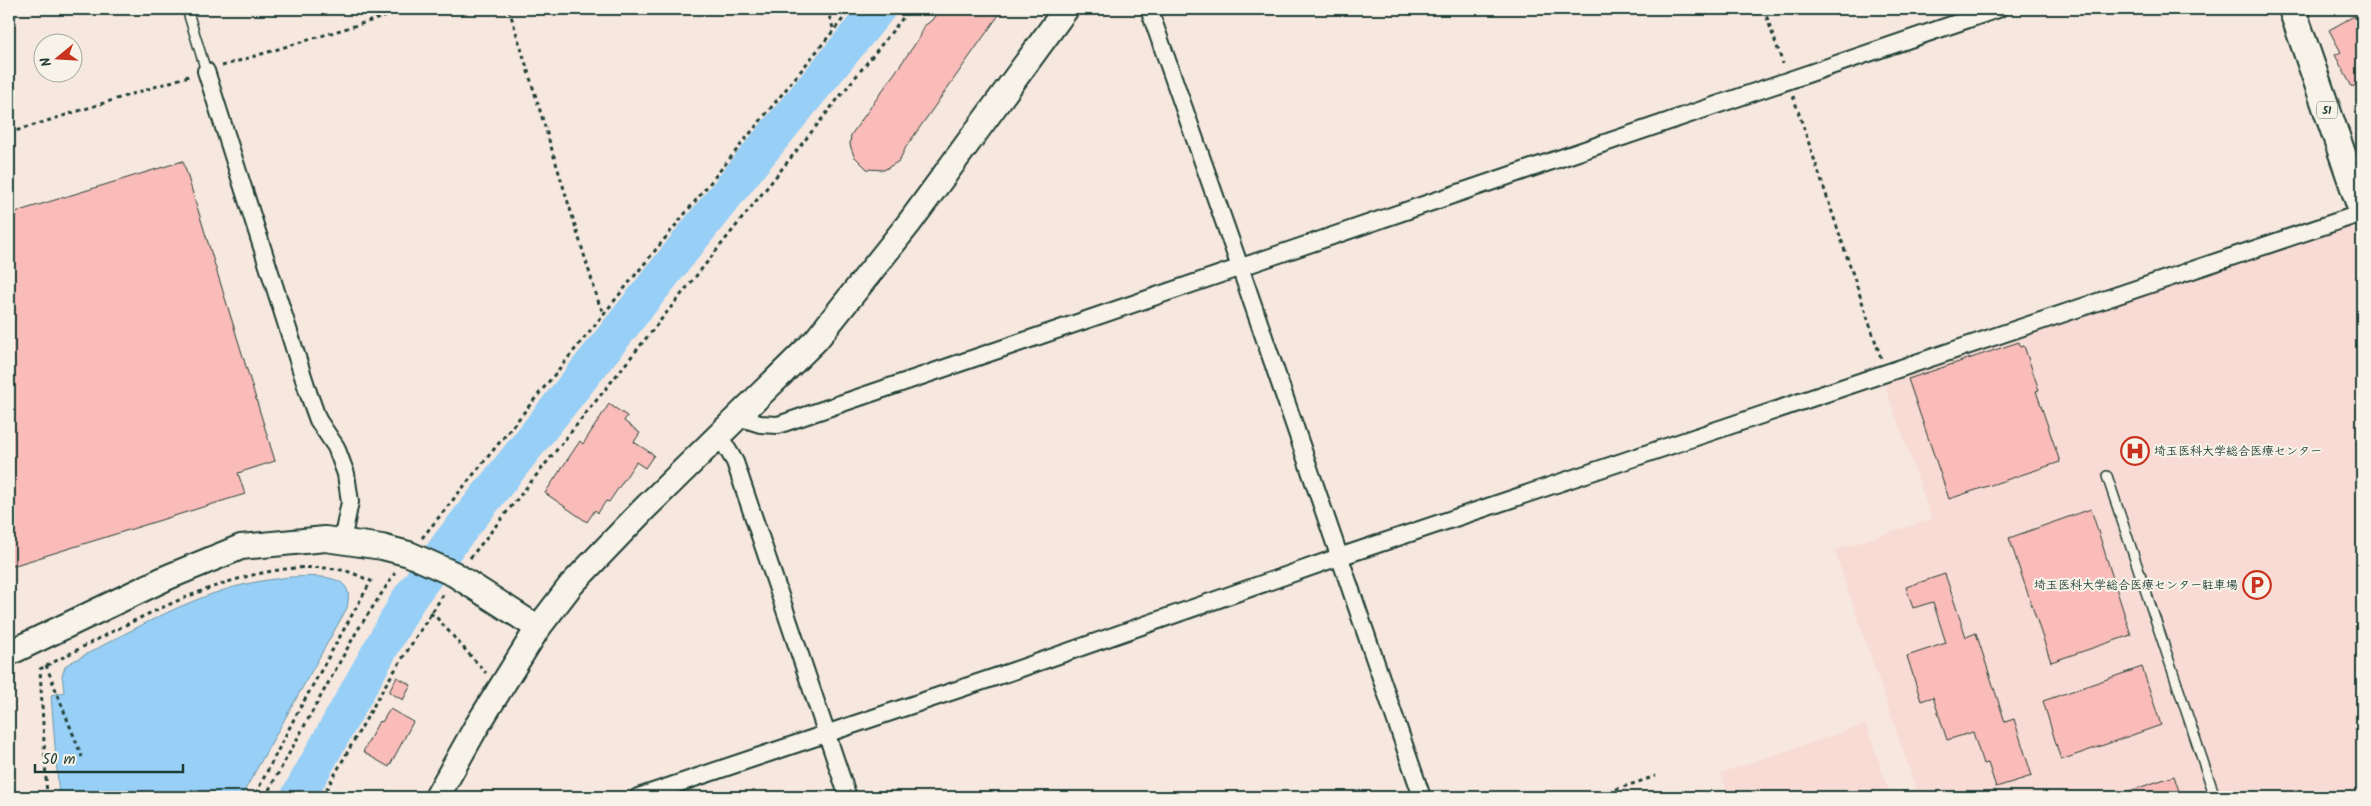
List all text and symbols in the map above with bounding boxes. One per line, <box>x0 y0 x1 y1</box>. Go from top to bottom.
north arrow <box>32 32 82 82</box>
text: N <box>35 54 58 69</box>
road number: 51 <box>2317 102 2337 118</box>
hospital icon: 埼玉医科大学総合医療センター <box>2120 436 2150 466</box>
place label: 埼玉医科大学総合医療センター <box>2154 442 2322 461</box>
parking icon: 埼玉医科大学総合医療センター駐車場 <box>2242 570 2272 600</box>
place label: 埼玉医科大学総合医療センター駐車場 <box>2034 576 2238 595</box>
scale bar <box>35 741 182 773</box>
text: 50 m <box>42 748 76 772</box>

